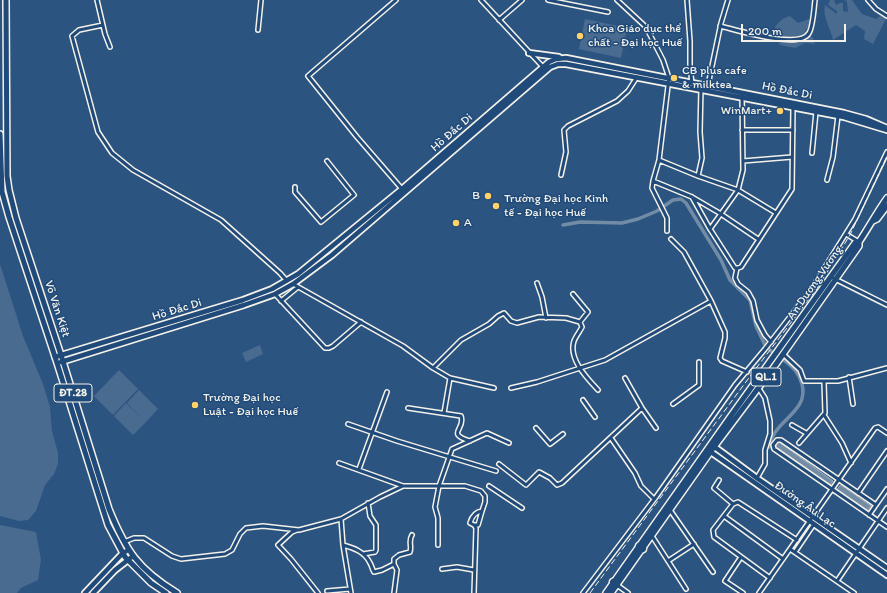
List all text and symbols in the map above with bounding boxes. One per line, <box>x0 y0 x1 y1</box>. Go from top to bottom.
scale bar <box>743 16 848 42</box>
place label: Khoa Giáo dục thể chất - Đại học Huế <box>588 22 682 50</box>
text: 200 m <box>748 24 782 38</box>
marker: Khoa Giáo dục thể chất - Đại học Huế <box>575 31 585 41</box>
place label: CB plus cafe & milktea <box>682 64 747 92</box>
marker: CB plus cafe & milktea <box>669 73 679 83</box>
street label: Hồ Đắc Di <box>761 79 813 103</box>
place label: WinMart+ <box>721 104 772 118</box>
marker: WinMart+ <box>775 106 785 116</box>
street label: Hồ Đắc Di <box>428 111 476 155</box>
place label: B <box>472 189 480 203</box>
marker: B <box>483 191 493 201</box>
place label: Trường Đại học Kinh tế - Đại học Huế <box>504 192 608 220</box>
marker: Trường Đại học Kinh tế - Đại học Huế <box>491 201 501 211</box>
place label: A <box>464 216 472 230</box>
marker: A <box>451 218 461 228</box>
street label: An Dương Vương <box>784 243 846 323</box>
street label: Võ Văn Kiệt <box>41 279 73 339</box>
street label: Hồ Đắc Di <box>151 296 203 324</box>
road number: QL.1 <box>751 368 781 386</box>
road number: ĐT.28 <box>54 384 92 402</box>
place label: Trường Đại học Luật - Đại học Huế <box>203 391 298 419</box>
marker: Trường Đại học Luật - Đại học Huế <box>190 400 200 410</box>
street label: Đường Âu Lạc <box>771 479 839 531</box>

